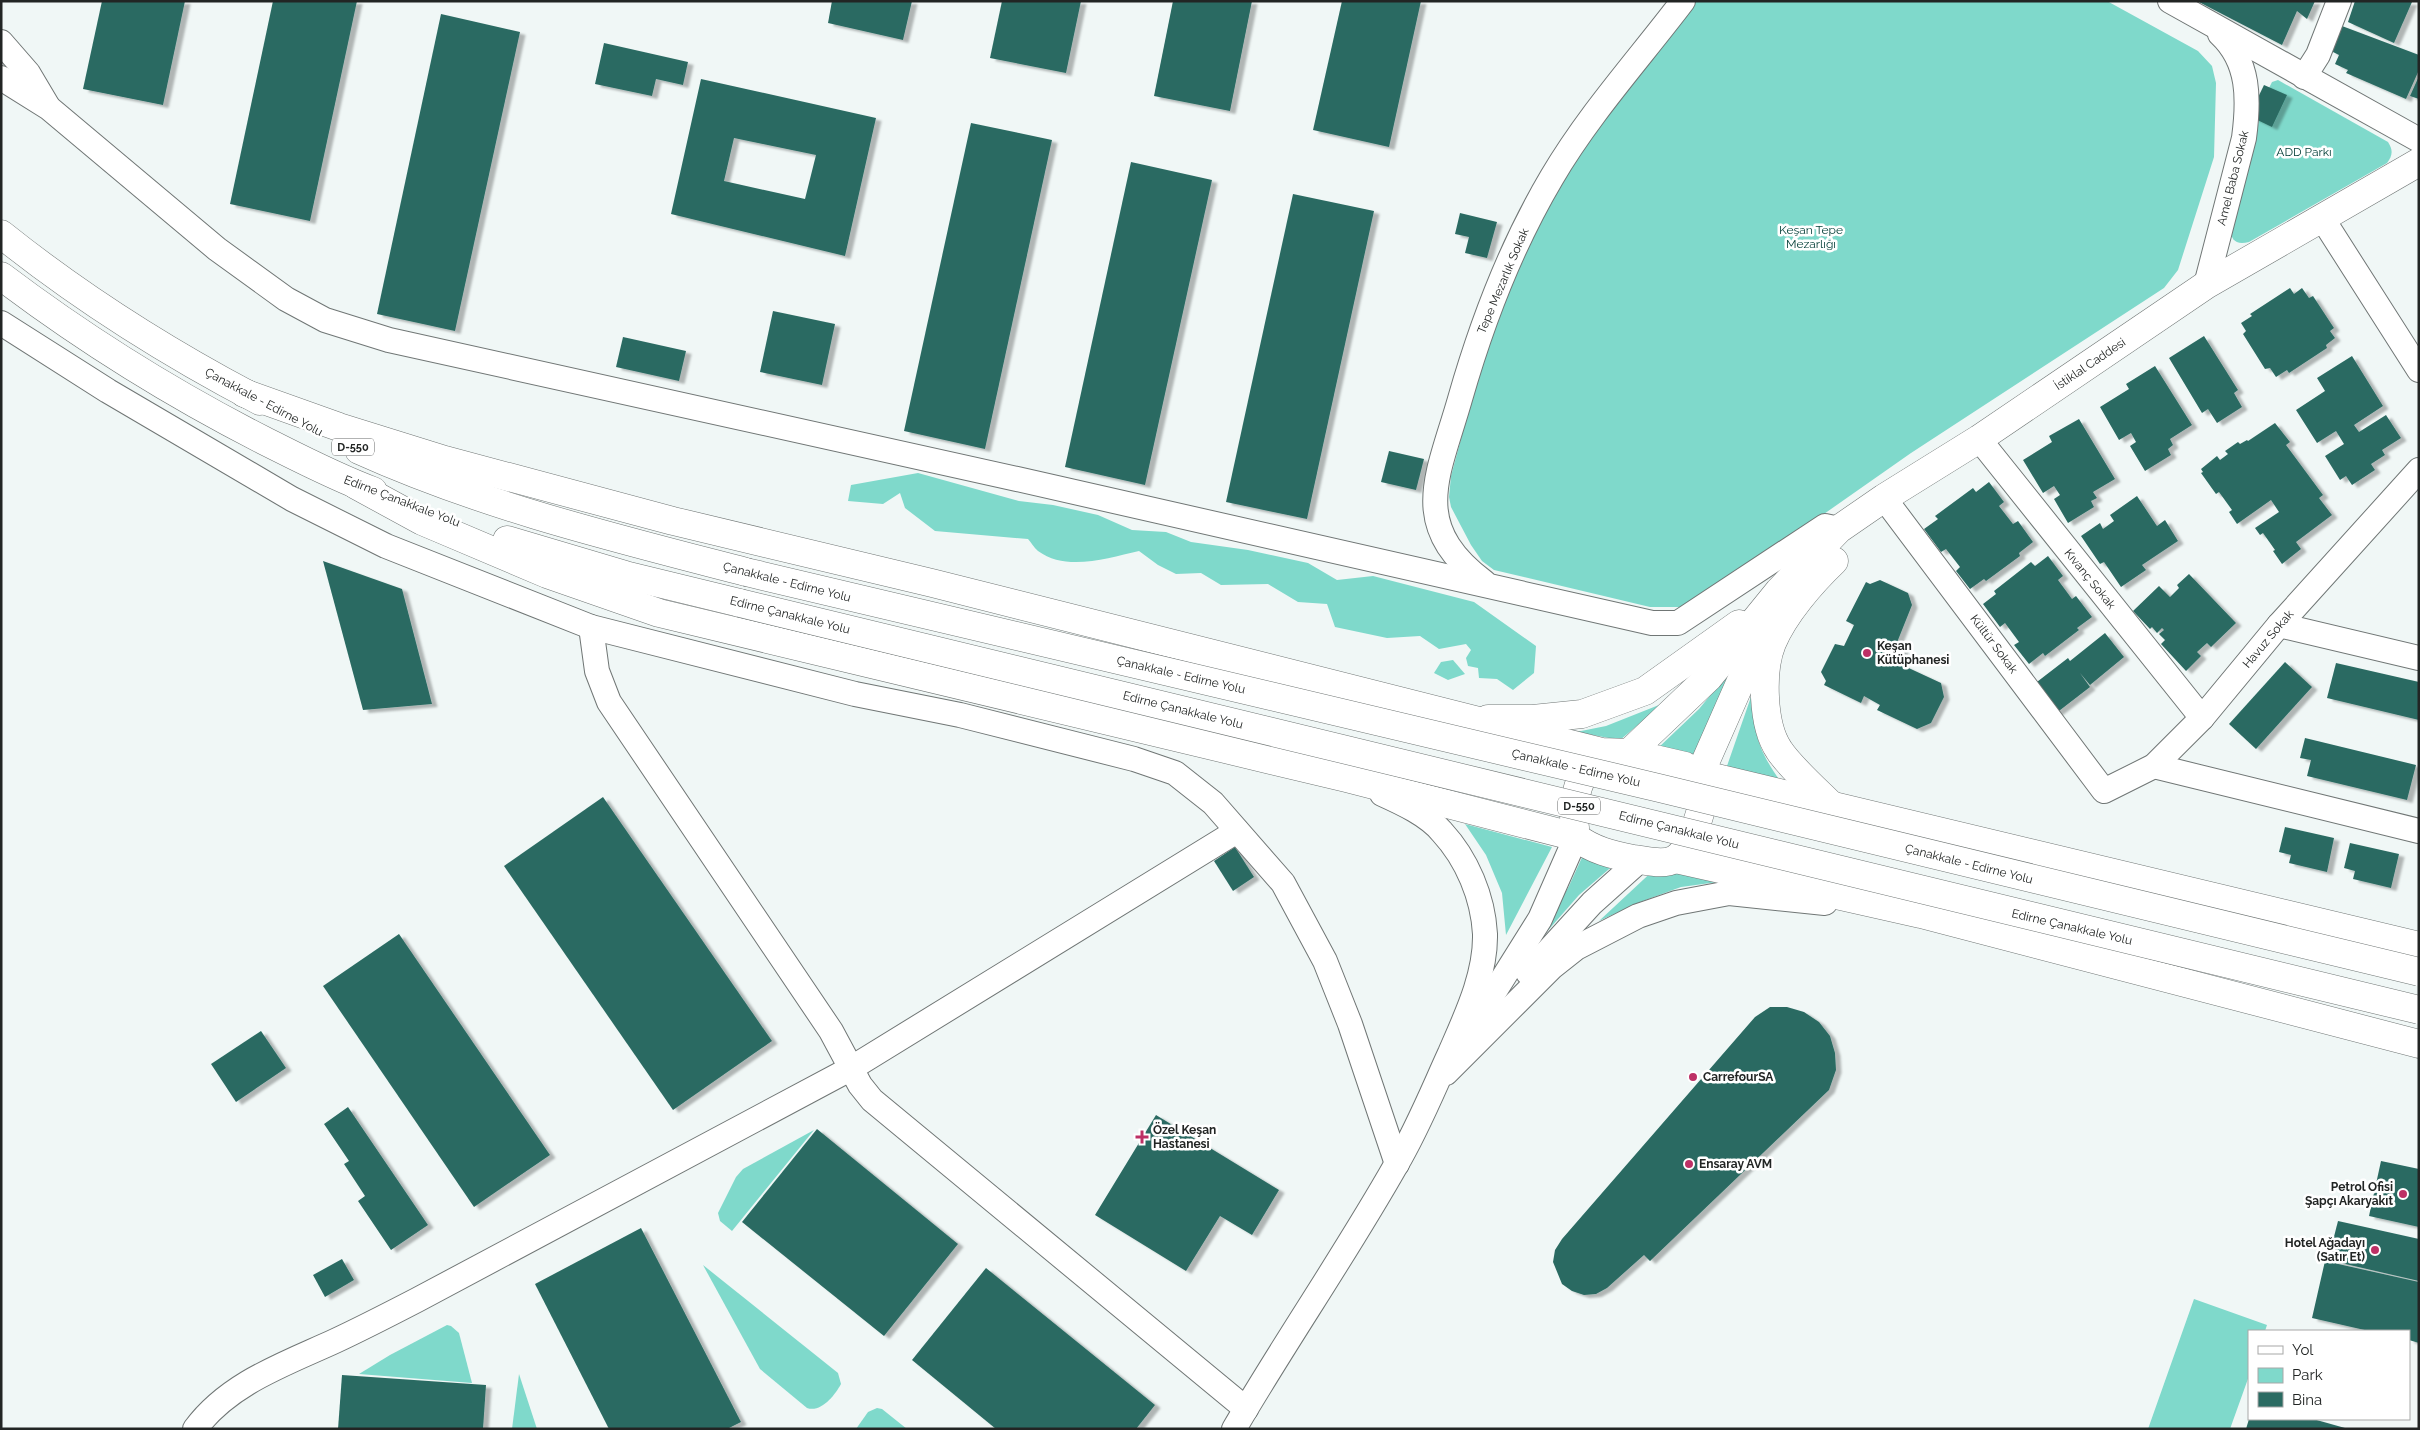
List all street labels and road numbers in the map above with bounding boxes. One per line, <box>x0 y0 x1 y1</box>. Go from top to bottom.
street label: Amel Baba Sokak <box>2214 128 2252 227</box>
street label: Tepe Mezarlık Sokak <box>1474 225 1532 336</box>
street label: İstiklal Caddesi <box>2052 335 2128 393</box>
street label: Çanakkale - Edirne Yolu <box>203 365 325 439</box>
road number: D-550 <box>332 438 374 456</box>
street label: Edirne Çanakkale Yolu <box>342 472 462 530</box>
street label: Kıvanç Sokak <box>2061 546 2119 612</box>
street label: Çanakkale - Edirne Yolu <box>722 559 852 605</box>
street label: Edirne Çanakkale Yolu <box>729 593 851 637</box>
street label: Havuz Sokak <box>2240 607 2297 671</box>
street label: Kültür Sokak <box>1967 612 2021 677</box>
street label: Çanakkale - Edirne Yolu <box>1115 653 1247 697</box>
street label: Edirne Çanakkale Yolu <box>1122 688 1244 732</box>
street label: Çanakkale - Edirne Yolu <box>1510 746 1642 790</box>
road number: D-550 <box>1558 798 1600 814</box>
street label: Edirne Çanakkale Yolu <box>1618 808 1740 852</box>
street label: Çanakkale - Edirne Yolu <box>1904 841 2034 887</box>
street label: Edirne Çanakkale Yolu <box>2010 906 2134 948</box>

